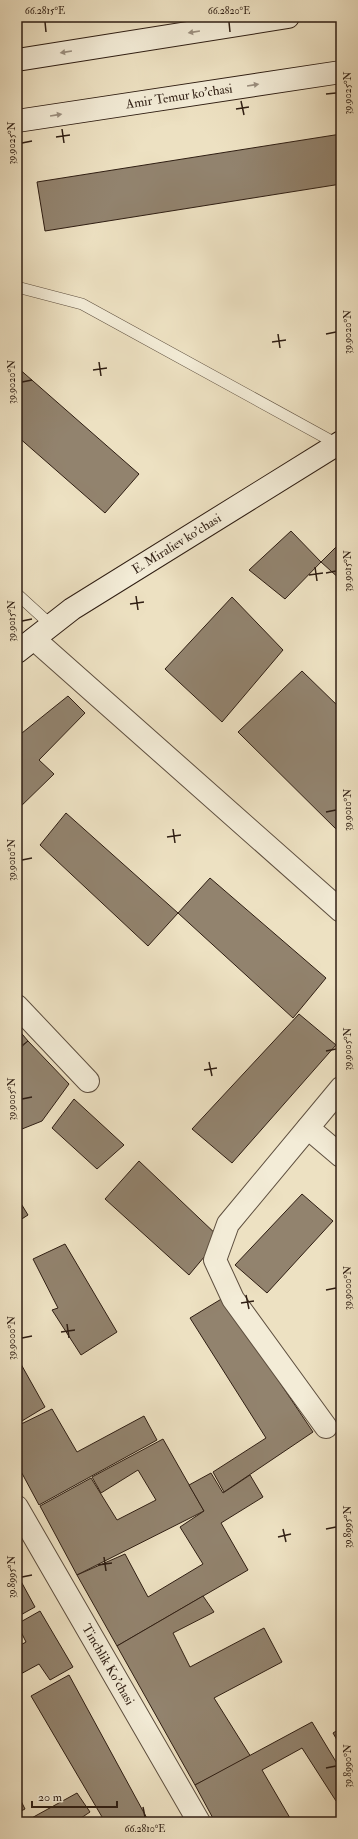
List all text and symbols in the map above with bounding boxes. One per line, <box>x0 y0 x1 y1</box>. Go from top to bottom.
text: 66.2815°E <box>25 5 65 17</box>
text: 66.2820°E <box>208 5 250 17</box>
one-way arrow <box>188 29 201 35</box>
one-way arrow <box>60 49 72 55</box>
text: 39.9025°N <box>342 71 354 115</box>
street label: Amir Temur ko'chasi <box>124 80 234 113</box>
one-way arrow <box>247 82 259 88</box>
one-way arrow <box>49 112 62 118</box>
text: 39.9025°N <box>6 121 18 165</box>
text: 39.9020°N <box>342 310 354 354</box>
text: 39.9020°N <box>6 360 18 404</box>
street label: E. Miraliev ko'chasi <box>129 510 225 578</box>
text: 39.9015°N <box>342 550 354 592</box>
text: 39.9015°N <box>6 600 18 642</box>
text: 39.9010°N <box>342 789 354 831</box>
text: 39.9010°N <box>6 839 18 881</box>
text: 39.9005°N <box>342 1027 354 1071</box>
text: 39.9005°N <box>6 1077 18 1121</box>
text: 39.9000°N <box>342 1266 354 1310</box>
text: 39.9000°N <box>6 1316 18 1360</box>
text: 39.8995°N <box>342 1506 354 1548</box>
text: 39.8995°N <box>6 1556 18 1598</box>
street label: Tinchlik Ko’chasi <box>78 1621 138 1708</box>
text: 39.8990°N <box>342 1744 354 1788</box>
scale bar <box>32 1783 117 1809</box>
text: 20 m <box>38 1790 63 1805</box>
text: 66.2810°E <box>124 1823 166 1835</box>

